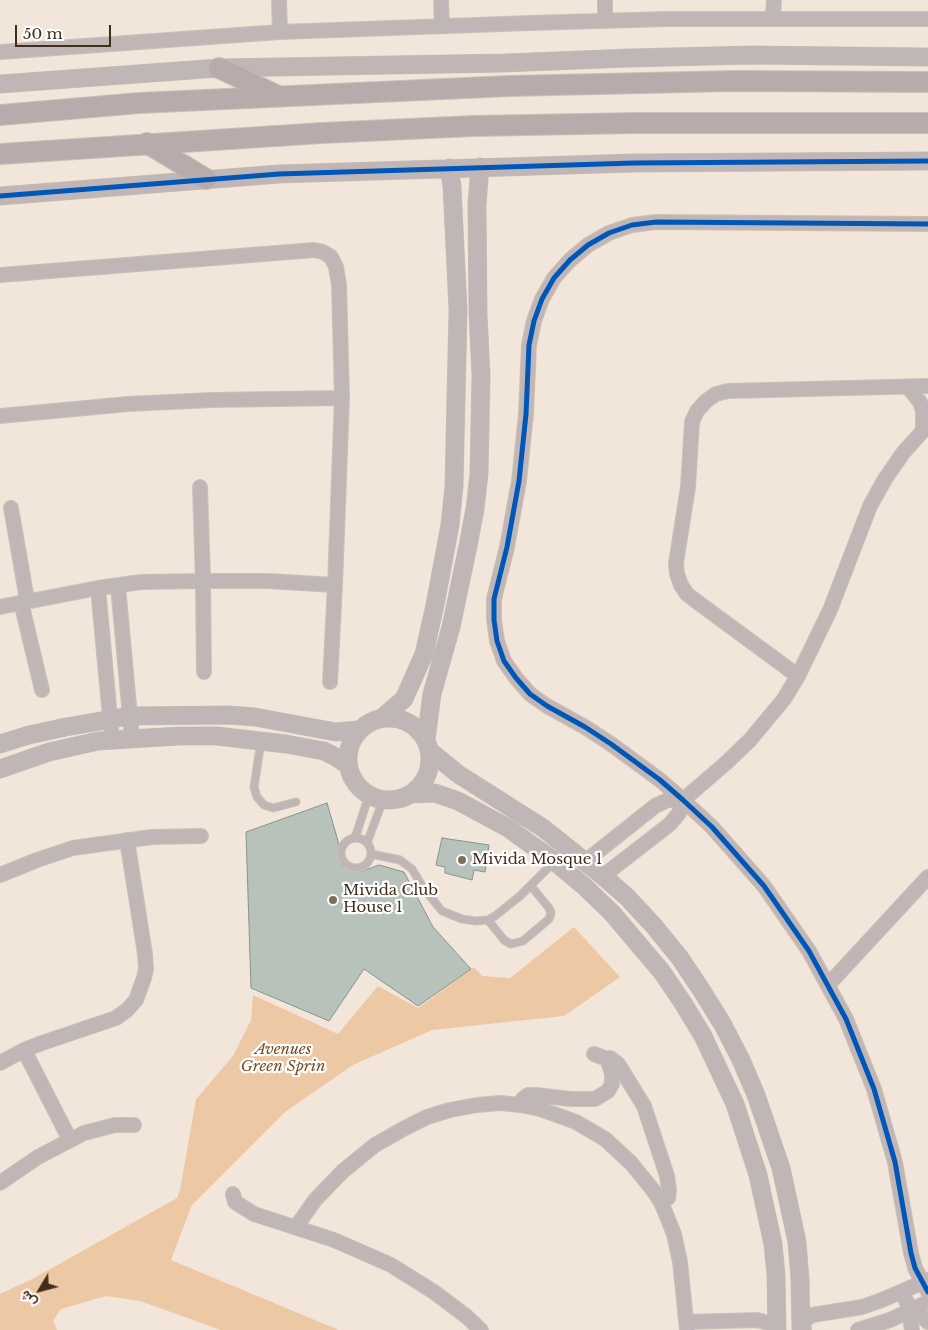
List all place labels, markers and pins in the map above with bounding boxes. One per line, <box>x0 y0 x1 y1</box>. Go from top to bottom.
place label: Mivida Mosque 1 <box>472 851 602 869</box>
marker: Mivida Mosque 1 <box>456 854 468 866</box>
place label: Mivida Club House 1 <box>343 882 438 917</box>
marker: Mivida Club House 1 <box>327 894 339 906</box>

